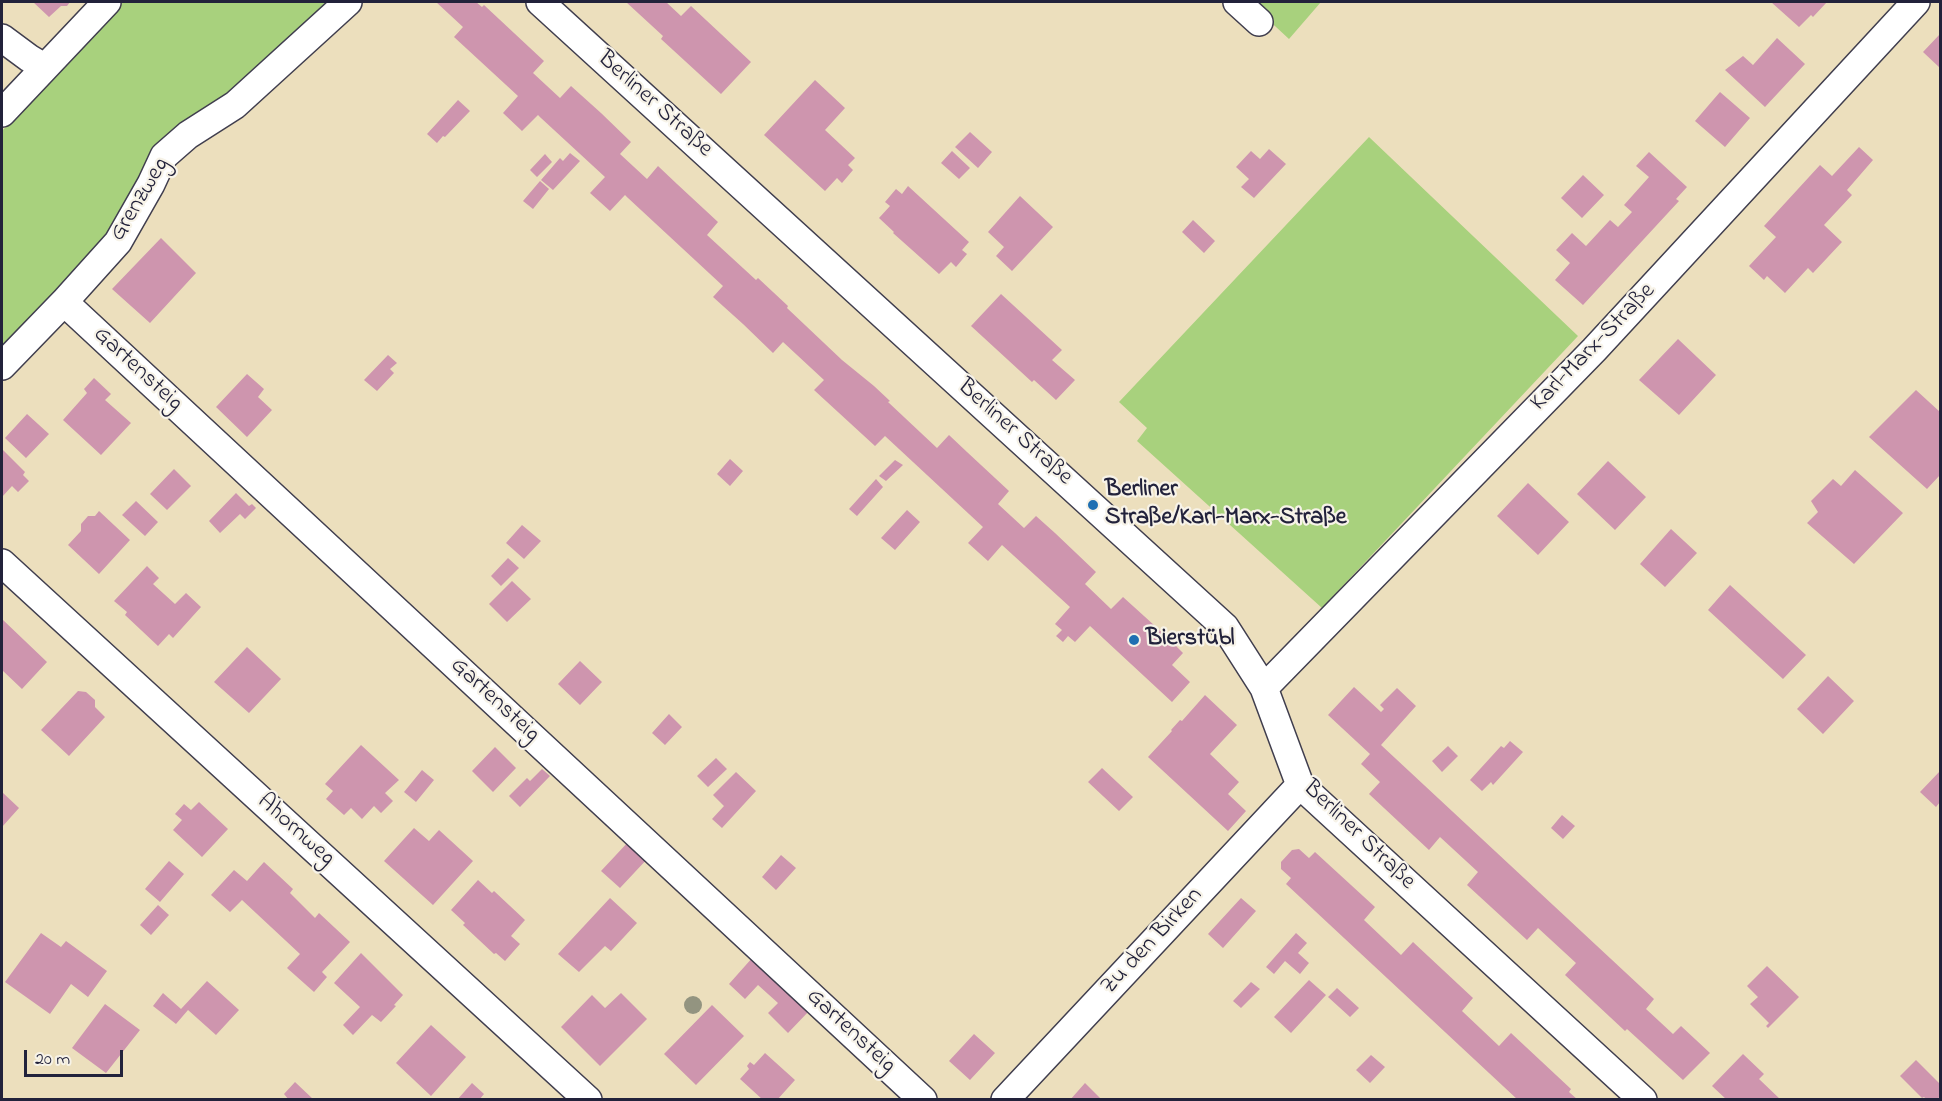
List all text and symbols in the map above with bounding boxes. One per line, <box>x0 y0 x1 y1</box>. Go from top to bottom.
street label: Berliner Straße <box>590 45 718 165</box>
street label: Grenzweg <box>105 153 177 247</box>
street label: Karl-Marx-Straße <box>1526 278 1662 418</box>
street label: Gartensteig <box>86 321 188 419</box>
street label: Berliner Straße <box>950 373 1078 493</box>
place label: Berliner Straße/Karl-Marx-Straße <box>1105 477 1347 533</box>
marker: Berliner Straße/Karl-Marx-Straße <box>1086 498 1100 512</box>
place label: Bierstübl <box>1146 626 1235 654</box>
marker: Bierstübl <box>1127 633 1141 647</box>
street label: Gartensteig <box>443 652 545 750</box>
street label: Berliner Straße <box>1296 775 1420 897</box>
street label: Ahornweg <box>250 788 340 874</box>
street label: Zu den Birken <box>1096 882 1210 1002</box>
street label: Gartensteig <box>799 983 901 1081</box>
scale bar <box>27 1038 126 1076</box>
text: 20 m <box>35 1047 70 1073</box>

